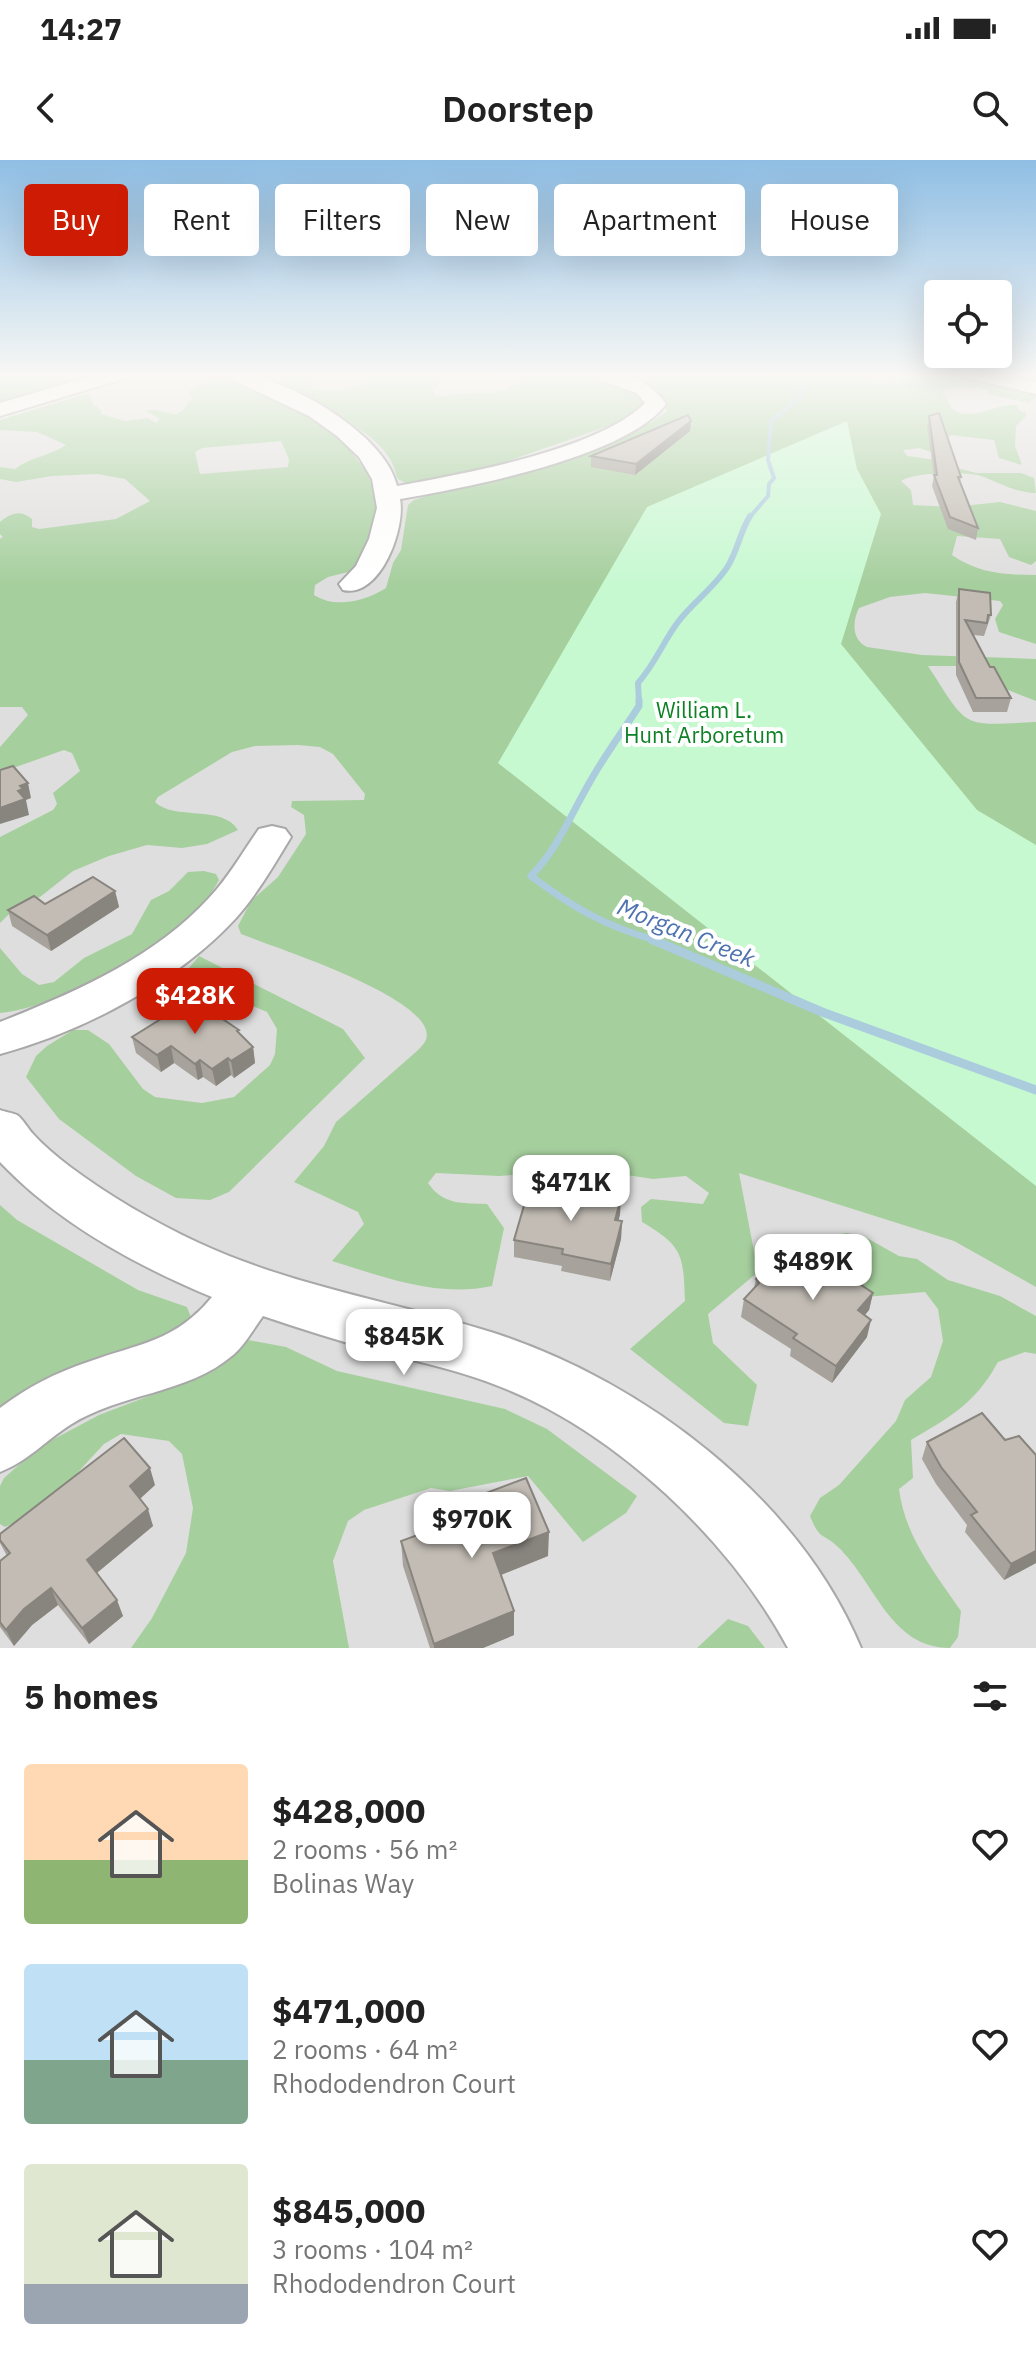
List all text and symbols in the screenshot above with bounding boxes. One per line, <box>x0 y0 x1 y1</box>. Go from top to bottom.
text: 14:27 <box>40 9 122 48</box>
text: Doorstep <box>442 85 594 132</box>
icon: back <box>24 86 68 130</box>
icon: search <box>968 86 1012 130</box>
chip: Buy <box>24 184 128 256</box>
chip: Rent <box>144 184 259 256</box>
chip: Filters <box>275 184 410 256</box>
chip: New <box>426 184 538 256</box>
chip: Apartment <box>554 184 745 256</box>
chip: House <box>761 184 898 256</box>
map controls <box>924 280 1012 368</box>
button: locate <box>924 280 1012 368</box>
park label: William L. Hunt Arboretum <box>624 695 784 749</box>
water label: Morgan Creek <box>613 890 760 974</box>
pin: $428K <box>139 968 251 1036</box>
text: $428K <box>155 977 235 1011</box>
pin: $471K <box>515 1155 627 1223</box>
text: $471K <box>531 1164 611 1198</box>
pin: $489K <box>757 1234 869 1302</box>
text: $489K <box>773 1243 853 1277</box>
pin: $845K <box>348 1309 460 1377</box>
text: $845K <box>364 1318 444 1352</box>
pin: $970K <box>416 1492 528 1560</box>
text: $970K <box>432 1501 512 1535</box>
text: 5 homes <box>24 1674 159 1718</box>
icon: filters <box>968 1674 1012 1718</box>
text: $428,000 <box>272 1788 425 1832</box>
icon: home <box>88 1796 184 1892</box>
icon: heart <box>968 1822 1012 1866</box>
text: 2 rooms · 56 m² <box>272 1832 457 1866</box>
text: Bolinas Way <box>272 1866 414 1900</box>
text: $471,000 <box>272 1988 425 2032</box>
icon: home <box>88 1996 184 2092</box>
icon: heart <box>968 2022 1012 2066</box>
text: 2 rooms · 64 m² <box>272 2032 457 2066</box>
text: Rhododendron Court <box>272 2066 516 2100</box>
text: $845,000 <box>272 2188 425 2232</box>
icon: home <box>88 2196 184 2292</box>
icon: heart <box>968 2222 1012 2266</box>
text: 3 rooms · 104 m² <box>272 2232 473 2266</box>
text: Rhododendron Court <box>272 2266 516 2300</box>

